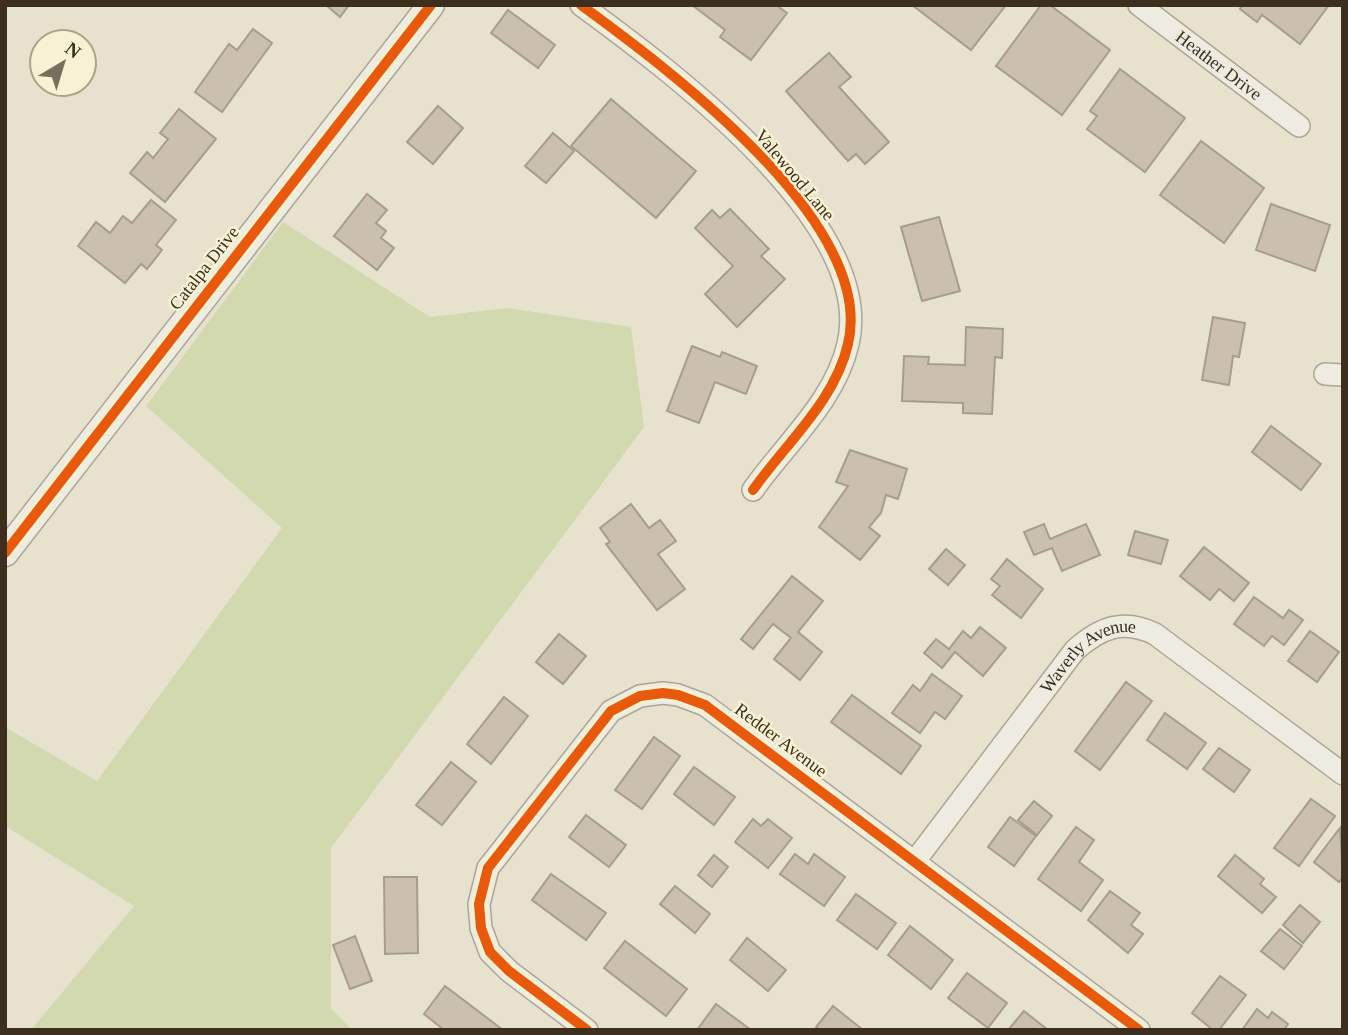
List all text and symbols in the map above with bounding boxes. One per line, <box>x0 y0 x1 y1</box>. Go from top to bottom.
street label: Heather Drive <box>1172 26 1266 104</box>
north arrow <box>28 28 98 98</box>
text: N <box>61 37 85 63</box>
street label: Valewood Lane <box>751 125 839 225</box>
street label: Catalpa Drive <box>165 222 243 314</box>
street label: Waverly Avenue <box>1036 616 1137 697</box>
street label: Redder Avenue <box>731 699 831 781</box>

